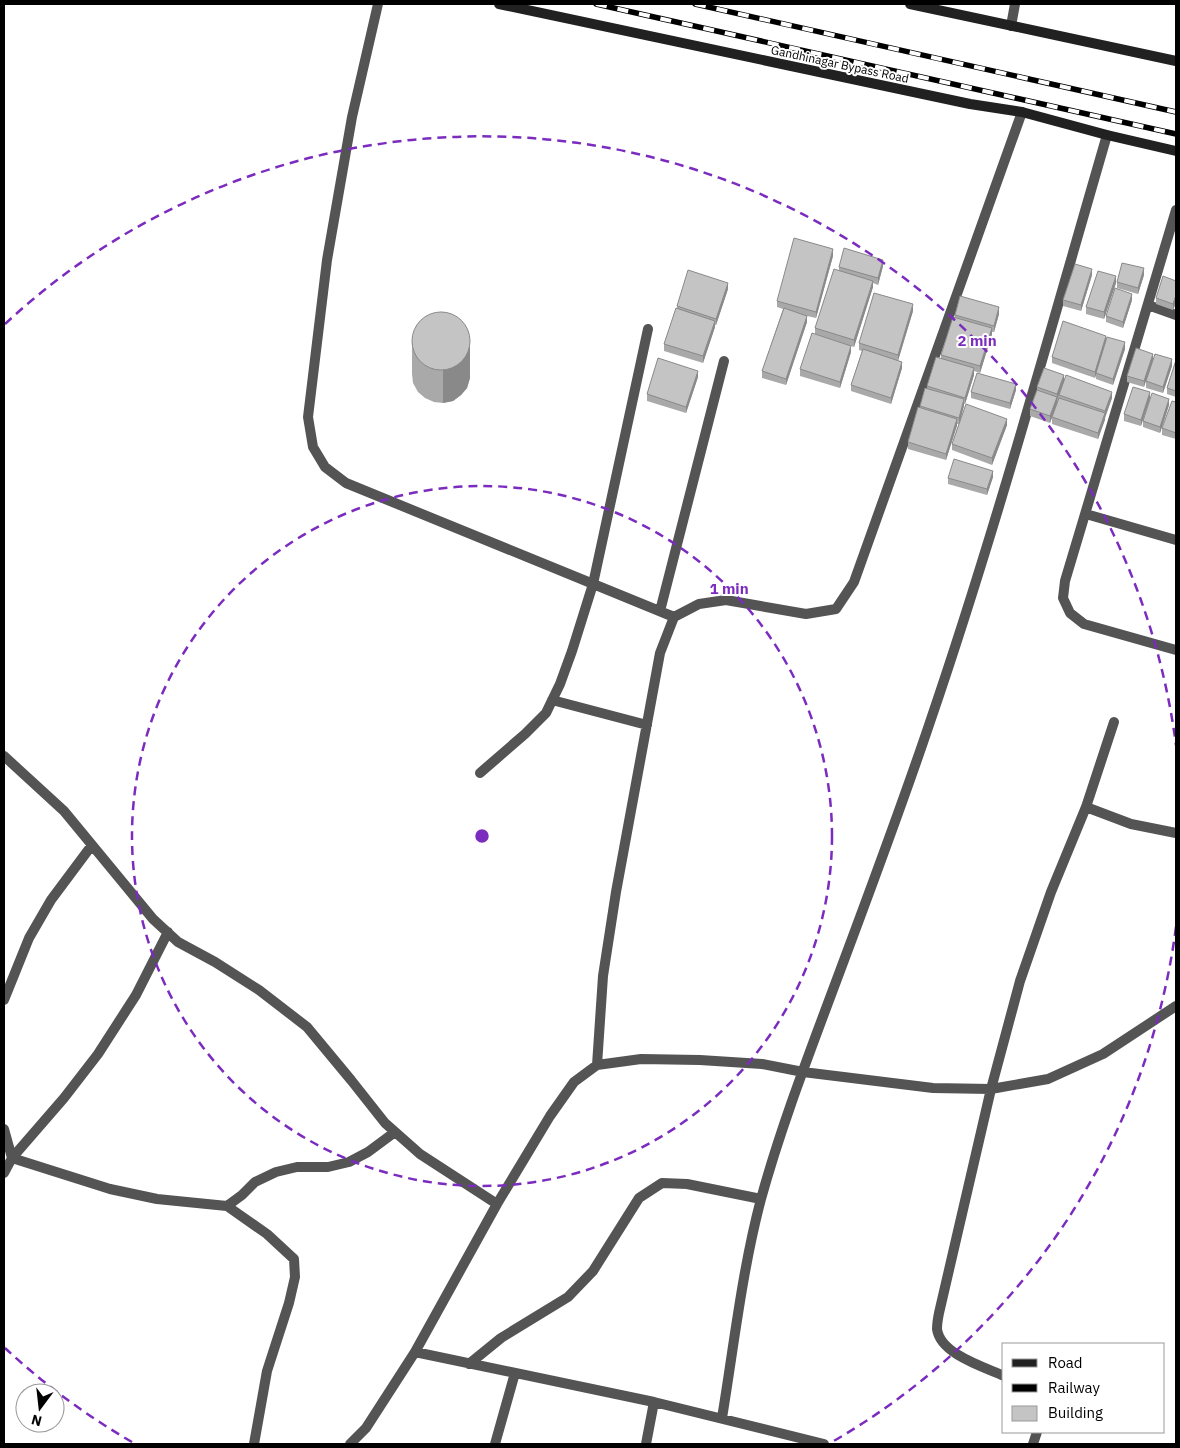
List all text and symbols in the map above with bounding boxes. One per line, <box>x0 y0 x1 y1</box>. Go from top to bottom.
street label: Gandhinagar Bypass Road <box>770 42 910 86</box>
text: 2 min <box>957 331 997 350</box>
text: 1 min <box>709 579 749 598</box>
centre of rings <box>473 827 491 845</box>
legend <box>1002 1343 1165 1433</box>
text: Road <box>1048 1353 1083 1372</box>
text: Railway <box>1048 1378 1101 1397</box>
north arrow <box>15 1383 65 1433</box>
text: Building <box>1048 1403 1103 1422</box>
text: N <box>29 1411 44 1431</box>

